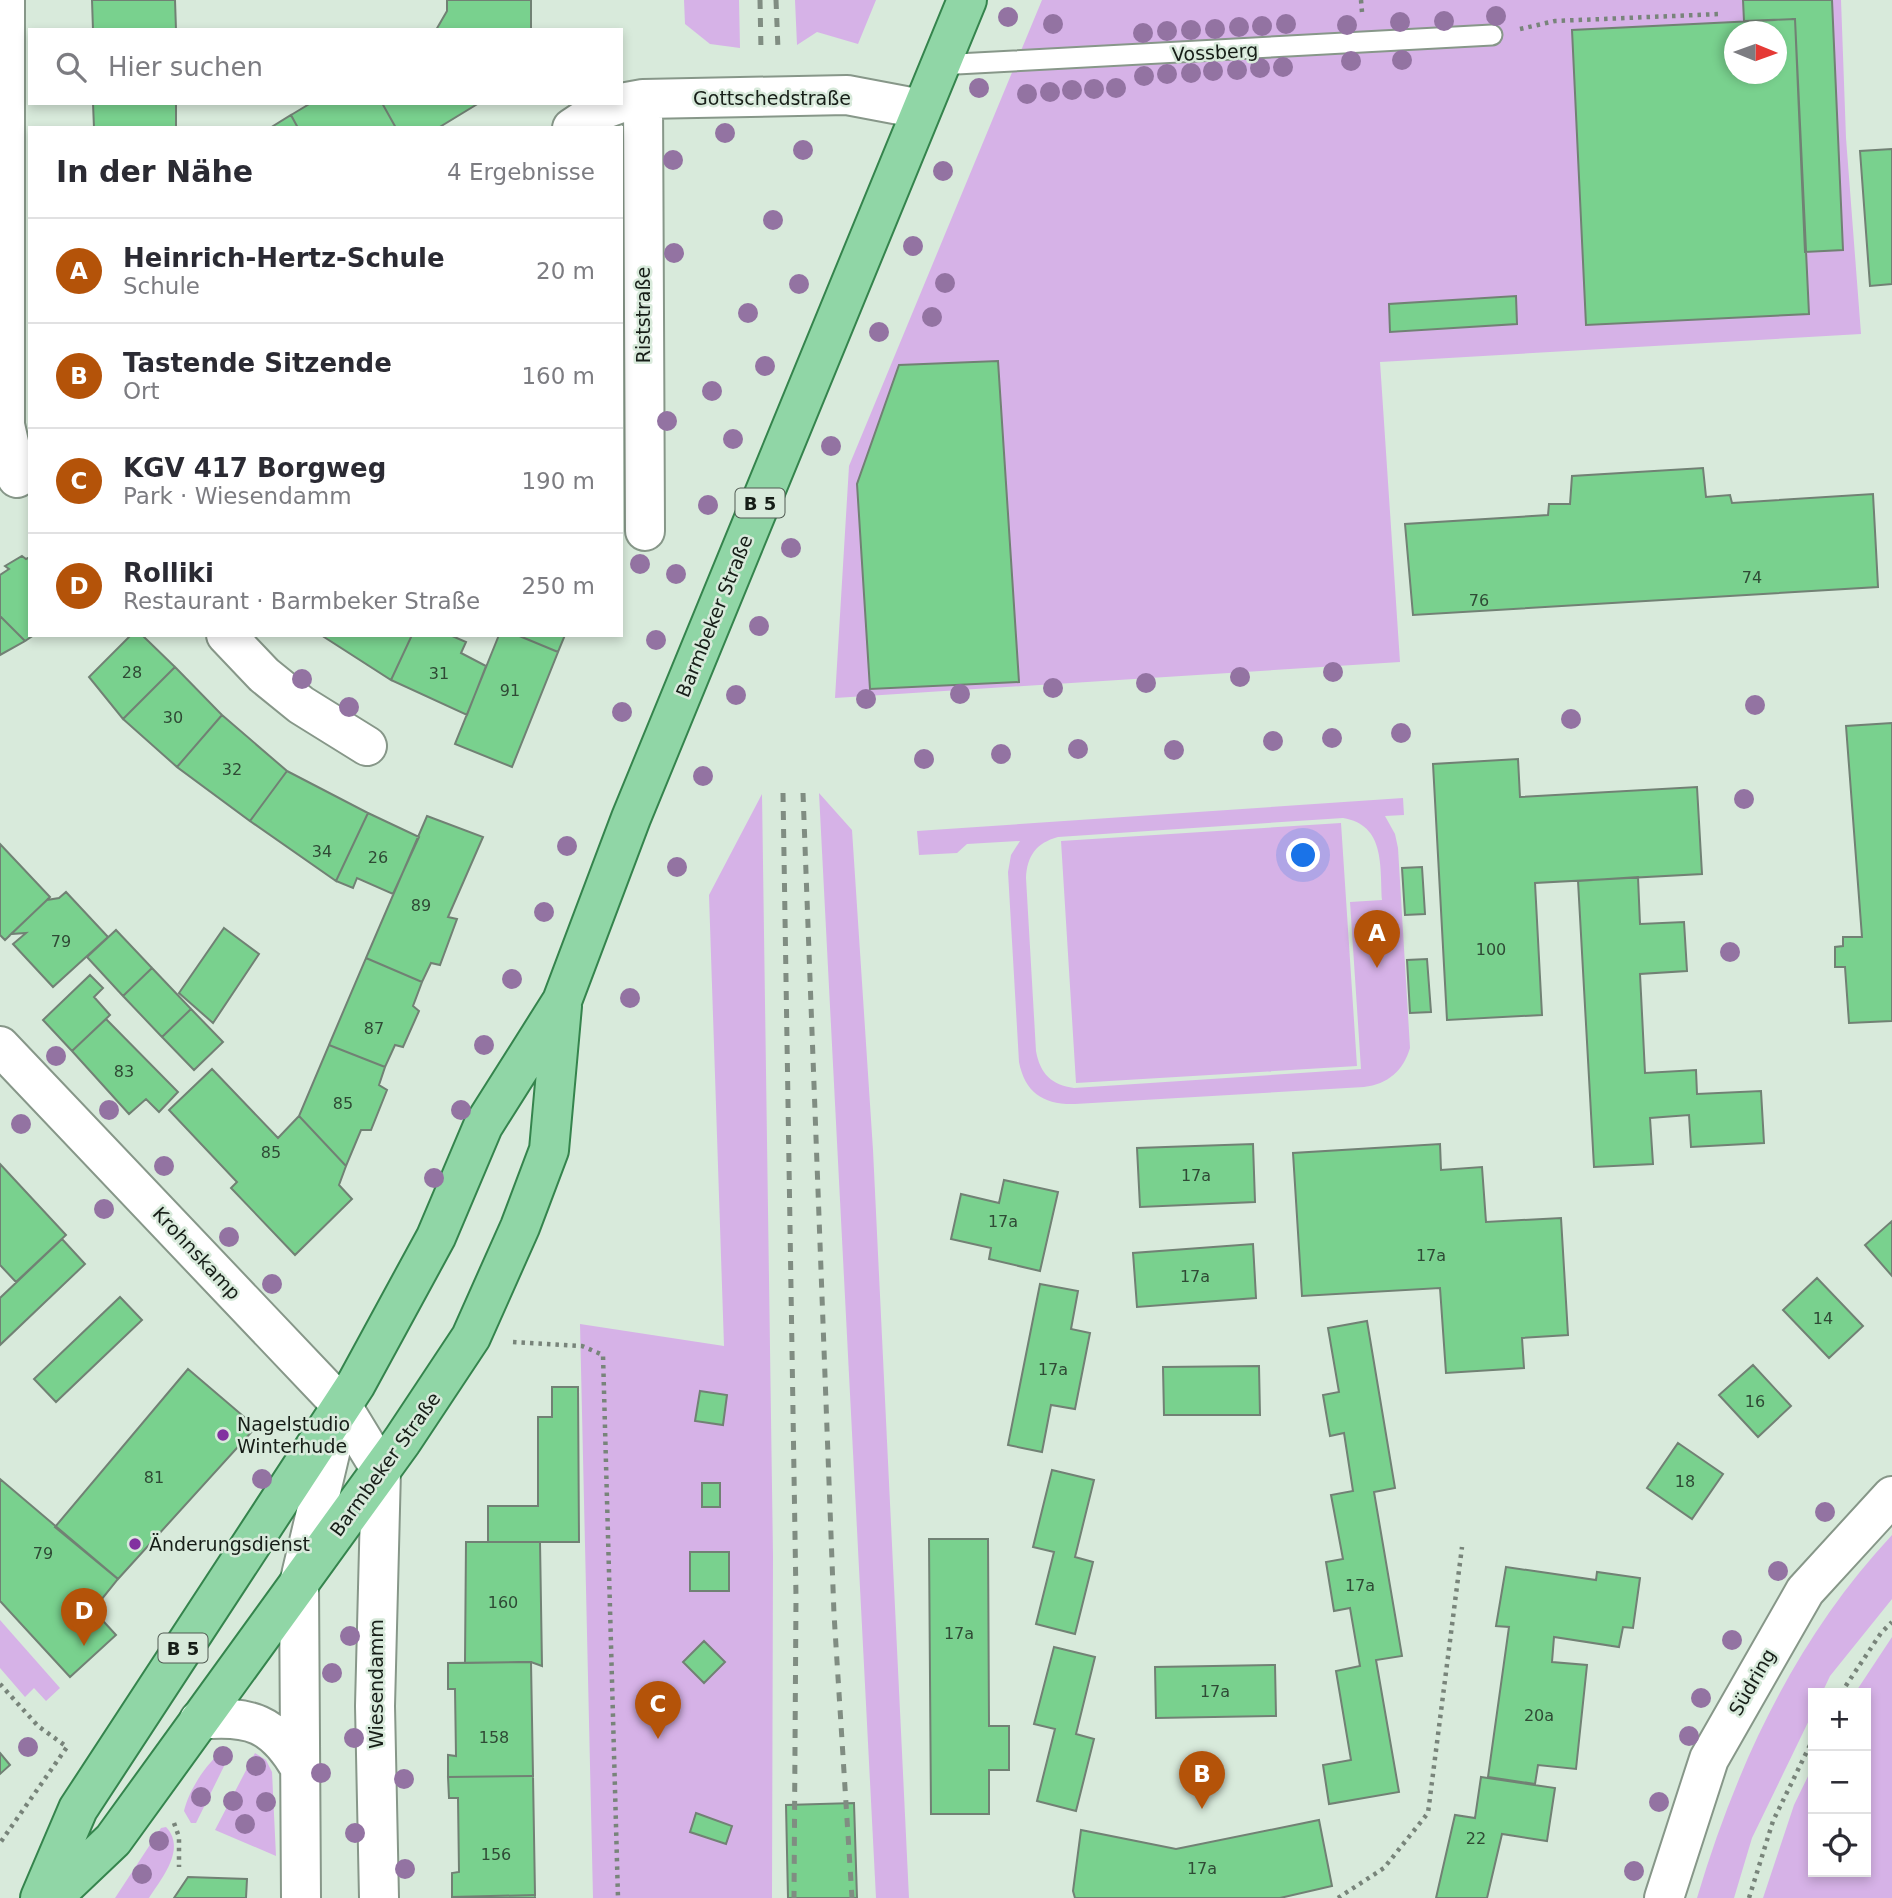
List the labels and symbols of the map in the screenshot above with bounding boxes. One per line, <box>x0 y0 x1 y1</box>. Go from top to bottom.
north arrow <box>1724 21 1787 84</box>
street label: Vossberg <box>1171 39 1259 65</box>
street label: Gottschedstraße <box>693 87 851 109</box>
street label: Riststraße <box>632 267 654 363</box>
road number: B 5 <box>736 489 784 518</box>
street label: Barmbeker Straße <box>671 532 757 700</box>
house number: 74 <box>1742 568 1762 587</box>
house number: 76 <box>1469 591 1489 610</box>
house number: 28 <box>122 663 142 682</box>
house number: 31 <box>429 664 449 683</box>
house number: 91 <box>500 681 520 700</box>
house number: 30 <box>163 708 183 727</box>
house number: 32 <box>222 760 242 779</box>
your location <box>1286 838 1320 872</box>
house number: 34 <box>312 842 332 861</box>
house number: 26 <box>368 848 388 867</box>
house number: 89 <box>411 896 431 915</box>
pin: A <box>1354 910 1400 968</box>
house number: 79 <box>51 932 71 951</box>
house number: 100 <box>1476 940 1506 959</box>
house number: 87 <box>364 1019 384 1038</box>
house number: 83 <box>114 1062 134 1081</box>
house number: 85 <box>333 1094 353 1113</box>
house number: 85 <box>261 1143 281 1162</box>
house number: 17a <box>1181 1166 1211 1185</box>
street label: Krohnskamp <box>149 1202 245 1304</box>
house number: 17a <box>988 1212 1018 1231</box>
house number: 17a <box>1416 1246 1446 1265</box>
house number: 17a <box>1180 1267 1210 1286</box>
house number: 14 <box>1813 1309 1833 1328</box>
house number: 17a <box>1038 1360 1068 1379</box>
street label: Barmbeker Straße <box>325 1388 445 1540</box>
house number: 16 <box>1745 1392 1765 1411</box>
place label: Nagelstudio Winterhude <box>237 1413 350 1457</box>
marker: Nagelstudio Winterhude <box>215 1427 231 1443</box>
house number: 81 <box>144 1468 164 1487</box>
house number: 18 <box>1675 1472 1695 1491</box>
place label: Änderungsdienst <box>149 1533 310 1555</box>
marker: Änderungsdienst <box>127 1536 143 1552</box>
house number: 79 <box>33 1544 53 1563</box>
house number: 17a <box>1345 1576 1375 1595</box>
pin: D <box>61 1588 107 1646</box>
house number: 160 <box>488 1593 518 1612</box>
street label: Wiesendamm <box>365 1619 387 1749</box>
house number: 17a <box>944 1624 974 1643</box>
road number: B 5 <box>158 1633 208 1662</box>
street label: Südring <box>1724 1645 1780 1719</box>
pin: C <box>635 1681 681 1739</box>
house number: 17a <box>1200 1682 1230 1701</box>
house number: 20a <box>1524 1706 1554 1725</box>
house number: 158 <box>479 1728 509 1747</box>
pin: B <box>1179 1751 1225 1809</box>
house number: 22 <box>1466 1829 1486 1848</box>
house number: 156 <box>481 1845 511 1864</box>
house number: 17a <box>1187 1859 1217 1878</box>

